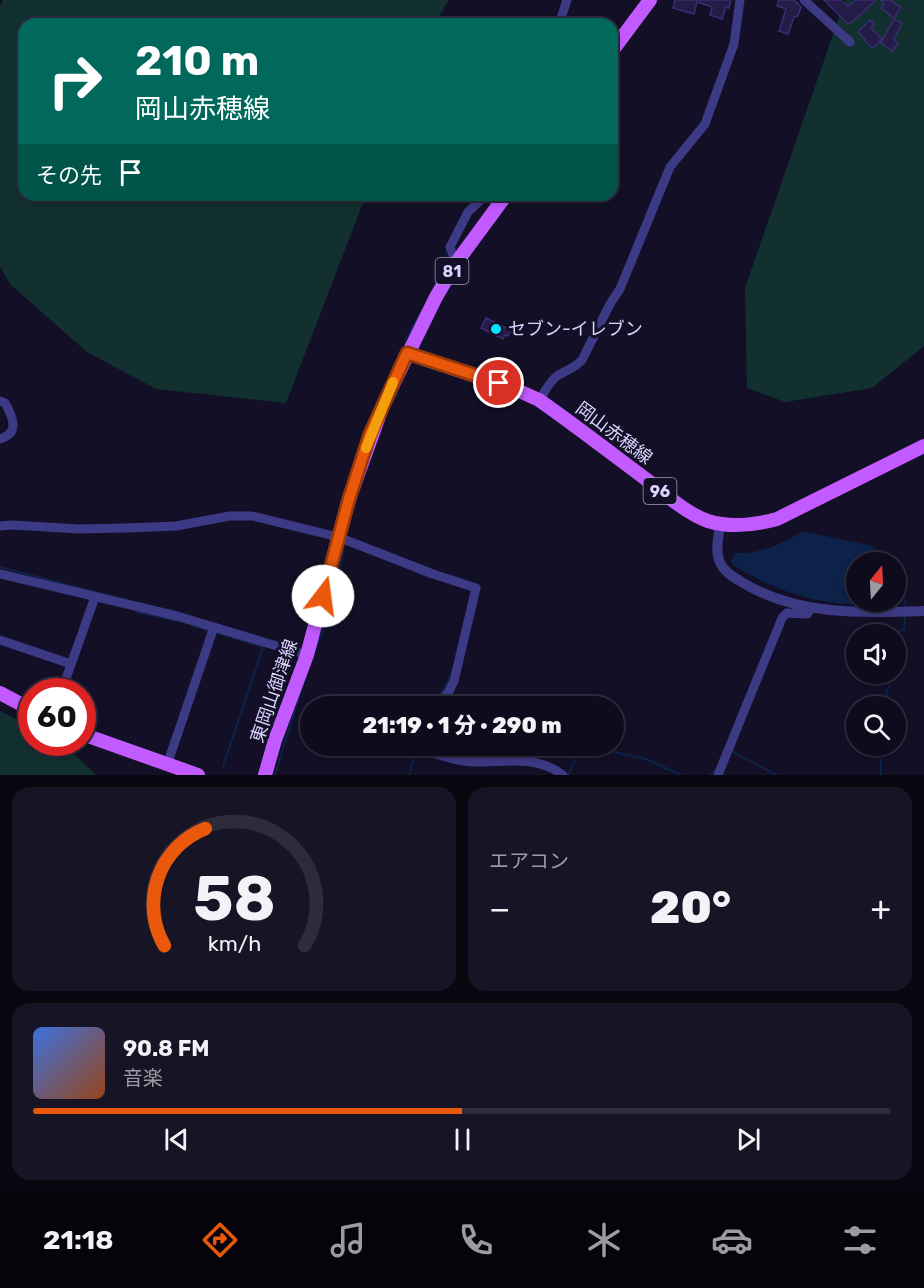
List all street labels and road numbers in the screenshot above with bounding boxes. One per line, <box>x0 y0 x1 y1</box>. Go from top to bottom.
road number: 81 <box>436 258 468 284</box>
street label: 岡山赤穂線 <box>571 397 657 469</box>
road number: 96 <box>644 478 676 504</box>
street label: 東岡山御津線 <box>246 636 302 746</box>

